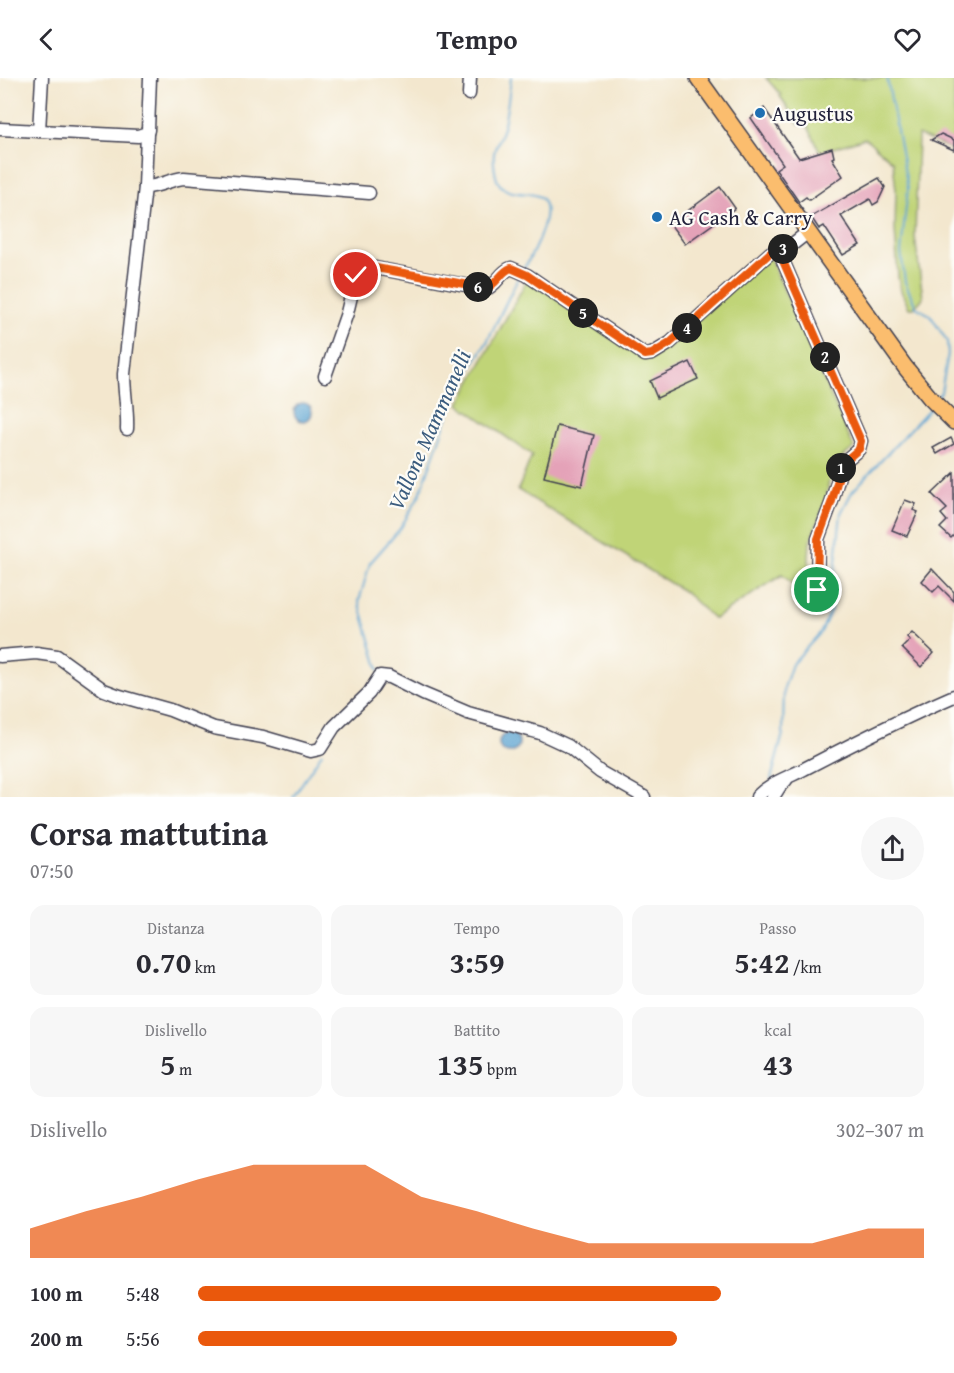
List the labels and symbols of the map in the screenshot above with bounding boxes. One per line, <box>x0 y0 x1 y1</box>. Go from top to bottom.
place label: Augustus <box>772 98 853 129</box>
marker: Augustus <box>753 106 767 120</box>
place label: AG Cash & Carry <box>669 202 813 233</box>
marker: AG Cash & Carry <box>650 210 664 224</box>
pin: 3 <box>768 234 798 264</box>
pin <box>330 249 381 300</box>
pin: 6 <box>463 272 493 302</box>
pin: 5 <box>568 298 598 328</box>
pin: 4 <box>672 313 702 343</box>
pin: 2 <box>810 342 840 372</box>
water label: Vallone Mammanelli <box>379 344 479 515</box>
pin: 1 <box>826 453 856 483</box>
pin <box>791 564 842 615</box>

